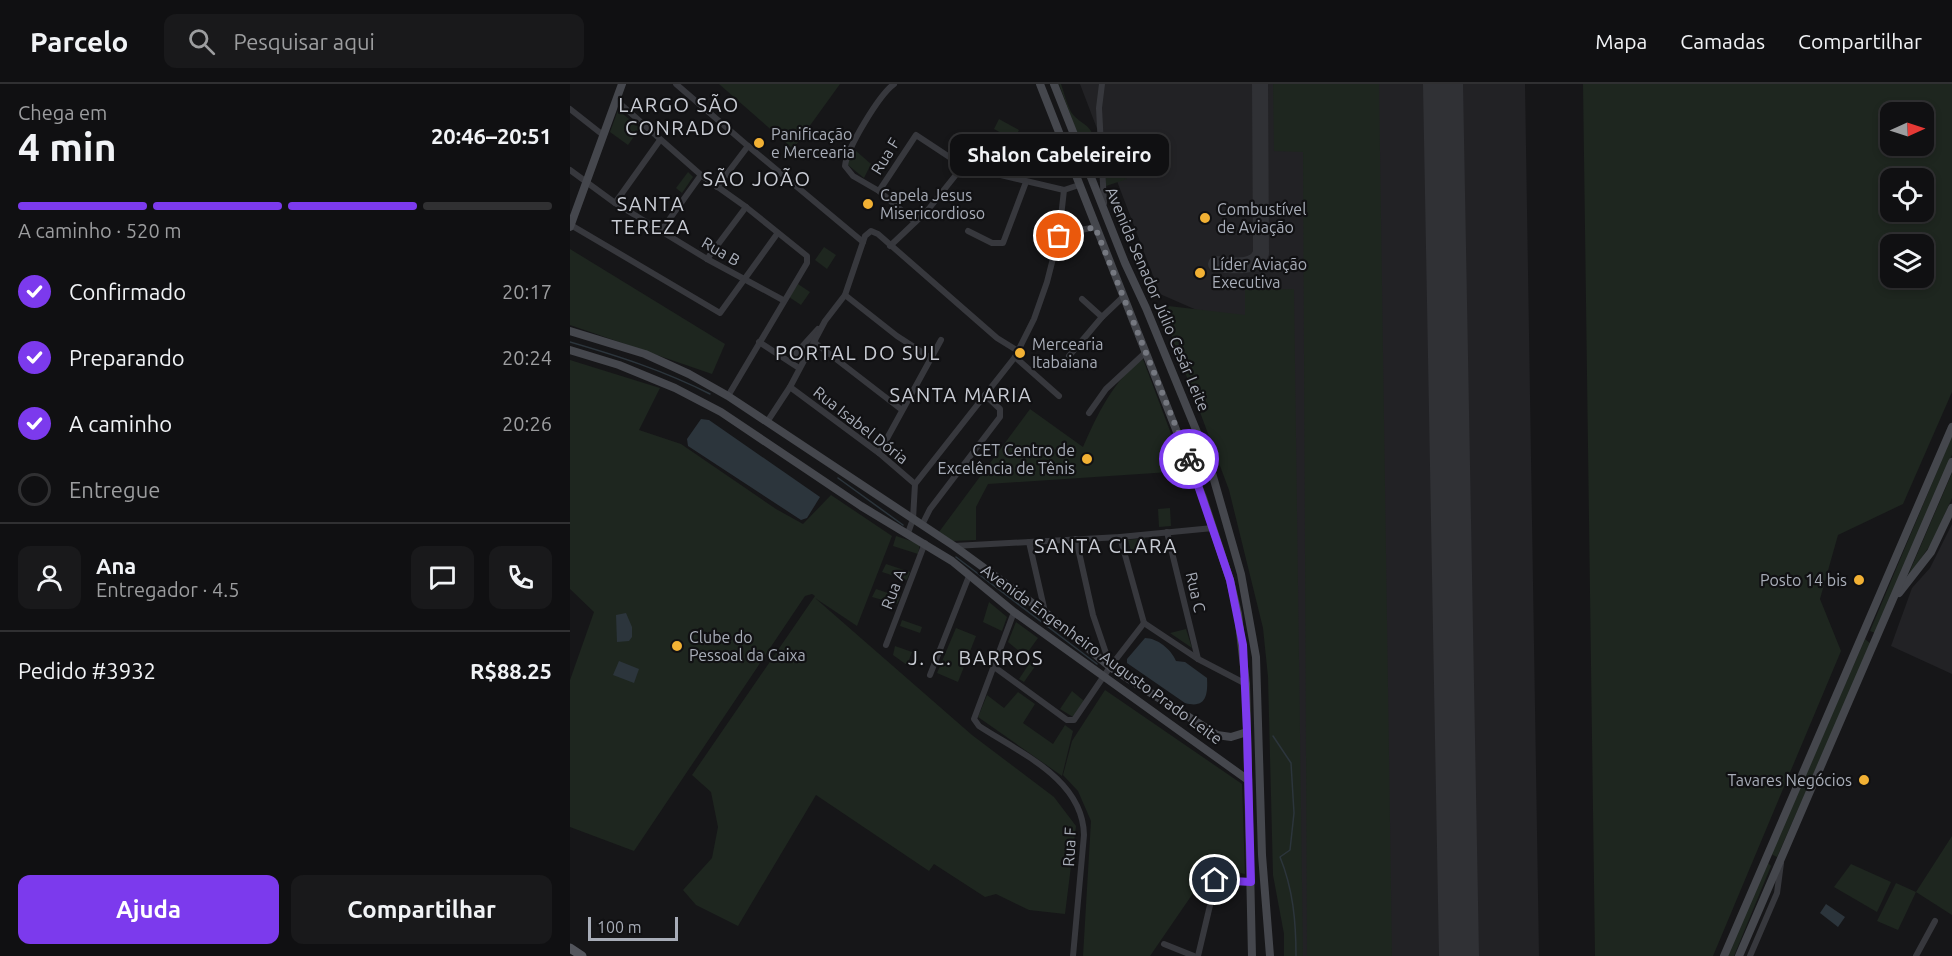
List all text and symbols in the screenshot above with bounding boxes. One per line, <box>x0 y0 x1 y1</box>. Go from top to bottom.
search box <box>164 14 584 68</box>
icon: search <box>185 25 218 58</box>
text: Parcelo <box>30 26 128 57</box>
text: Pesquisar aqui <box>233 29 375 54</box>
text: Mapa <box>1595 29 1647 53</box>
text: Camadas <box>1680 29 1765 53</box>
text: Compartilhar <box>1798 29 1922 53</box>
district label: LARGO SÃO CONRADO <box>618 93 740 139</box>
text: Chega em <box>18 101 107 124</box>
north arrow <box>1880 102 1934 156</box>
map controls <box>1880 102 1934 288</box>
text: 20:46–20:51 <box>431 123 552 148</box>
text: 4 min <box>18 125 117 168</box>
place label: Panificação e Mercearia <box>771 125 855 161</box>
callout: Shalon Cabeleireiro <box>950 134 1168 176</box>
street label: Rua F <box>867 135 903 177</box>
marker: Panificação e Mercearia <box>752 136 766 150</box>
text: Shalon Cabeleireiro <box>967 143 1152 166</box>
district label: SÃO JOÃO <box>703 167 811 190</box>
button: locate <box>1880 168 1934 222</box>
street label: Avenida Senador Júlio Cesár Leite <box>1102 184 1214 414</box>
place label: Capela Jesus Misericordioso <box>880 186 985 222</box>
district label: SANTA TEREZA <box>611 192 691 238</box>
marker: Capela Jesus Misericordioso <box>861 197 875 211</box>
place label: Combustível de Aviação <box>1217 200 1306 236</box>
pin <box>1033 210 1084 261</box>
marker: Combustível de Aviação <box>1198 211 1212 225</box>
text: A caminho · 520 m <box>18 219 182 242</box>
icon: bag <box>1042 219 1075 252</box>
street label: Rua B <box>699 233 743 269</box>
button: layers <box>1880 234 1934 288</box>
place label: Líder Aviação Executiva <box>1212 255 1307 291</box>
marker: Líder Aviação Executiva <box>1193 266 1207 280</box>
icon: check <box>18 275 51 308</box>
text: Confirmado <box>69 279 186 304</box>
text: 20:17 <box>502 280 552 303</box>
place label: Mercearia Itabaiana <box>1032 335 1103 371</box>
icon: check <box>18 341 51 374</box>
district label: PORTAL DO SUL <box>775 341 941 364</box>
text: Preparando <box>69 345 185 370</box>
text: 20:24 <box>502 346 552 369</box>
marker: Mercearia Itabaiana <box>1013 346 1027 360</box>
street label: Rua Isabel Dória <box>810 382 912 468</box>
district label: SANTA MARIA <box>890 383 1032 406</box>
icon: check <box>18 407 51 440</box>
text: A caminho <box>69 411 172 436</box>
text: 20:26 <box>502 412 552 435</box>
courier <box>1159 429 1219 489</box>
place label: CET Centro de Excelência de Tênis <box>938 441 1075 477</box>
icon: bike <box>1173 443 1206 476</box>
marker: CET Centro de Excelência de Tênis <box>1080 452 1094 466</box>
text: Entregue <box>69 477 160 502</box>
district label: SANTA CLARA <box>1034 534 1178 557</box>
button: person <box>18 546 81 609</box>
button: chat <box>411 546 474 609</box>
button: phone <box>489 546 552 609</box>
text: Ana <box>96 553 136 578</box>
street label: Avenida Engenheiro Augusto Prado Leite <box>978 560 1226 748</box>
street label: Rua A <box>877 566 909 612</box>
street label: Rua C <box>1183 570 1209 614</box>
place label: Posto 14 bis <box>1760 571 1847 589</box>
marker: Posto 14 bis <box>1852 573 1866 587</box>
text: Entregador · 4.5 <box>96 578 239 601</box>
place label: Clube do Pessoal da Caixa <box>689 628 806 664</box>
marker: Clube do Pessoal da Caixa <box>670 639 684 653</box>
district label: J. C. BARROS <box>908 646 1044 669</box>
text: Pedido #3932 <box>18 658 156 683</box>
text: R$88.25 <box>470 658 552 683</box>
place label: Tavares Negócios <box>1728 771 1852 789</box>
marker: Tavares Negócios <box>1857 773 1871 787</box>
street label: Rua F <box>1059 827 1079 867</box>
pin <box>1189 854 1240 905</box>
icon: home <box>1198 863 1231 896</box>
button: Ajuda <box>18 875 279 944</box>
button: Compartilhar <box>291 875 552 944</box>
scale bar <box>588 914 678 942</box>
text: 100 m <box>597 918 642 936</box>

